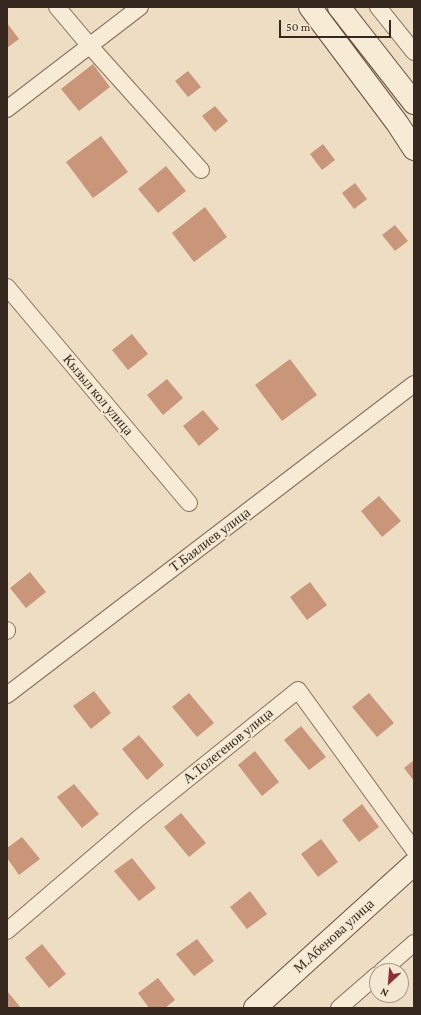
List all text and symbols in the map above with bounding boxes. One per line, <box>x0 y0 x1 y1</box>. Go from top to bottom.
scale bar <box>281 12 393 38</box>
text: 50 m <box>286 20 310 34</box>
street label: Кызыл кол улица <box>59 351 137 439</box>
street label: Т.Баялиев улица <box>166 504 254 576</box>
street label: А.Толегенов улица <box>180 705 276 787</box>
street label: М.Абенова улица <box>290 895 378 977</box>
north arrow <box>369 963 409 1003</box>
text: N <box>378 986 390 1000</box>

